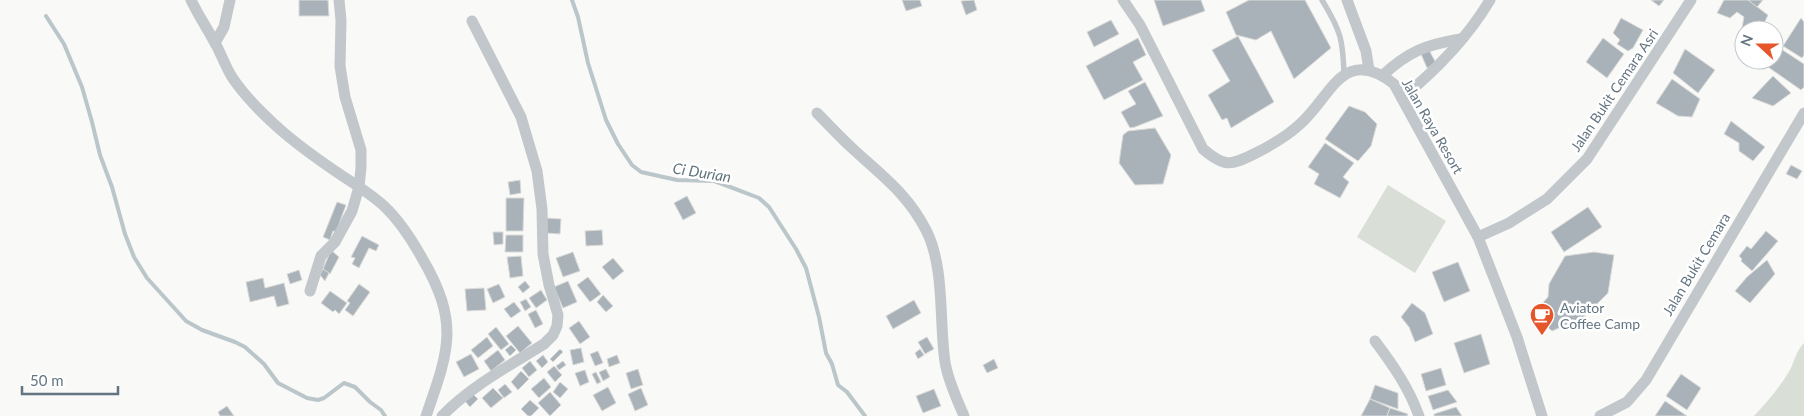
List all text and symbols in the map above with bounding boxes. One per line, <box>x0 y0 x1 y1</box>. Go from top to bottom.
north arrow <box>1734 20 1784 70</box>
street label: Jalan Bukit Cemara Asri <box>1567 25 1661 155</box>
text: N <box>1737 32 1756 48</box>
street label: Jalan Raya Resort <box>1399 75 1467 177</box>
water label: Ci Durian <box>671 158 733 186</box>
street label: Jalan Bukit Cemara <box>1659 209 1733 319</box>
place label: Aviator Coffee Camp <box>1560 299 1640 332</box>
cafe icon: Aviator Coffee Camp <box>1529 302 1555 336</box>
scale bar <box>22 364 119 396</box>
text: 50 m <box>30 371 64 389</box>

